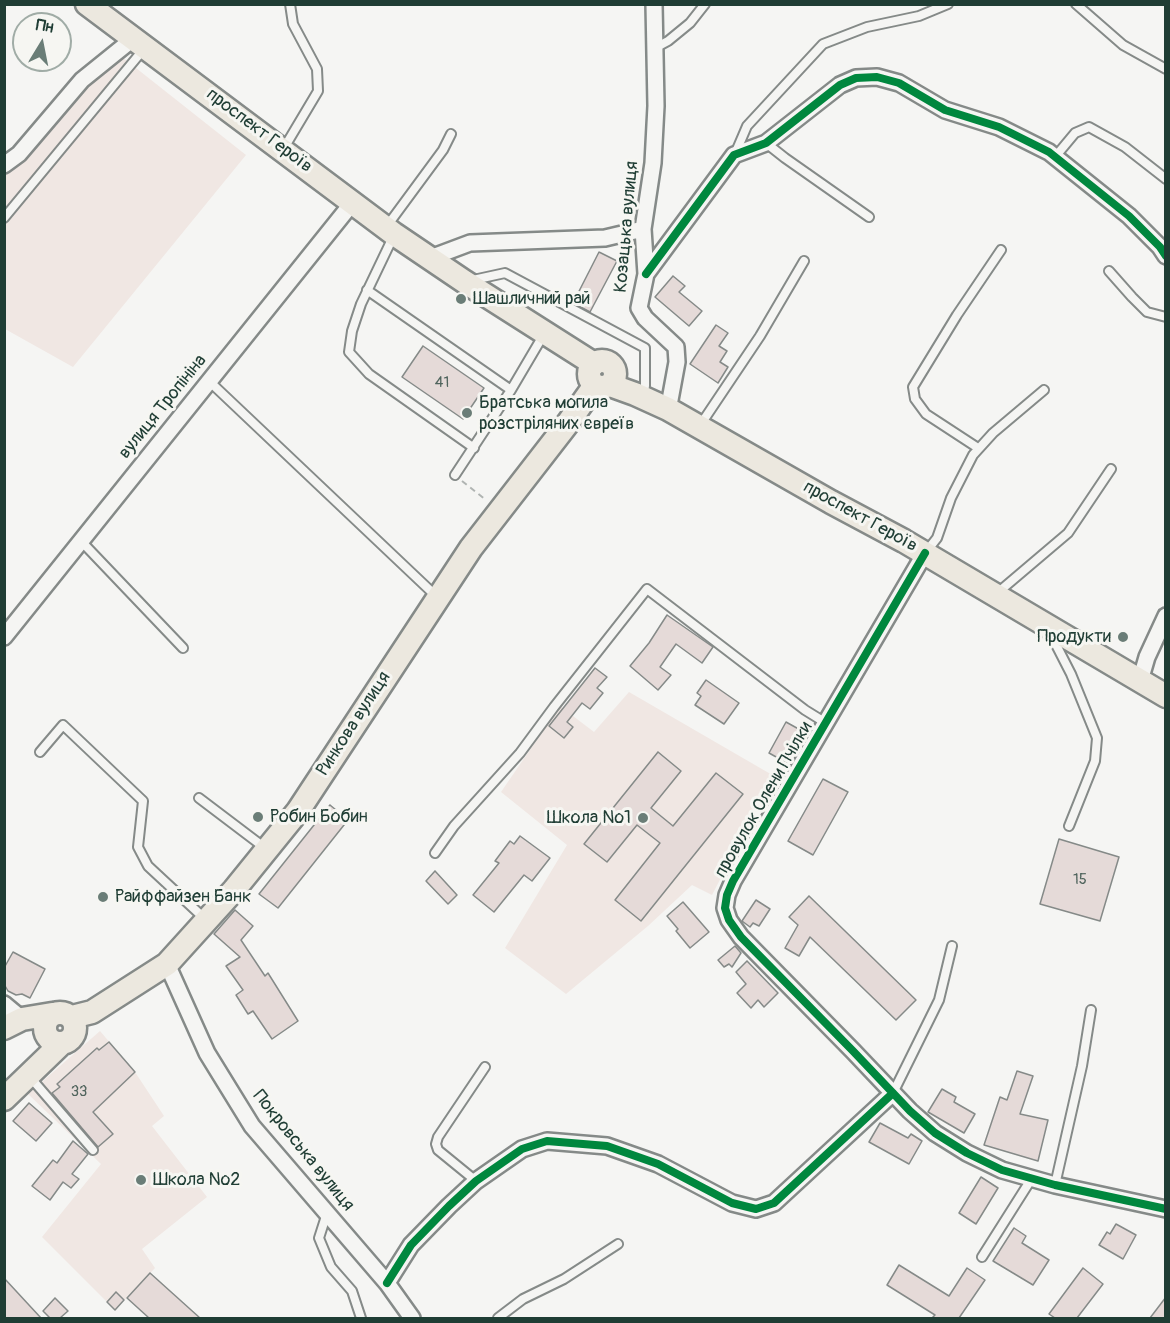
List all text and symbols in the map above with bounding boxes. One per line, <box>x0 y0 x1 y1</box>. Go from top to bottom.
north arrow <box>12 12 72 72</box>
text: Пн <box>34 15 55 38</box>
street label: проспект Героїв <box>202 84 316 178</box>
street label: Козацька вулиця <box>610 160 644 294</box>
place label: Шашличний рай <box>473 288 590 310</box>
marker: Шашличний рай <box>454 292 468 306</box>
street label: вулиця Тропініна <box>114 351 212 463</box>
house number: 41 <box>435 374 449 392</box>
place label: Братська могила розстріляних євреїв <box>479 392 634 434</box>
marker: Братська могила розстріляних євреїв <box>460 406 474 420</box>
street label: проспект Героїв <box>799 477 921 557</box>
place label: Продукти <box>1037 626 1111 648</box>
marker: Продукти <box>1116 630 1130 644</box>
street label: Ринкова вулиця <box>312 668 396 780</box>
street label: провулок Олени Пчілки <box>710 718 818 882</box>
place label: Робин Бобин <box>270 806 368 828</box>
place label: Школа №1 <box>547 807 631 829</box>
marker: Робин Бобин <box>251 810 265 824</box>
marker: Школа №1 <box>636 811 650 825</box>
house number: 15 <box>1073 871 1087 889</box>
place label: Райффайзен Банк <box>115 886 251 908</box>
marker: Райффайзен Банк <box>96 890 110 904</box>
house number: 33 <box>71 1083 87 1101</box>
street label: Покровська вулиця <box>248 1086 358 1216</box>
place label: Школа №2 <box>153 1169 240 1191</box>
marker: Школа №2 <box>134 1173 148 1187</box>

